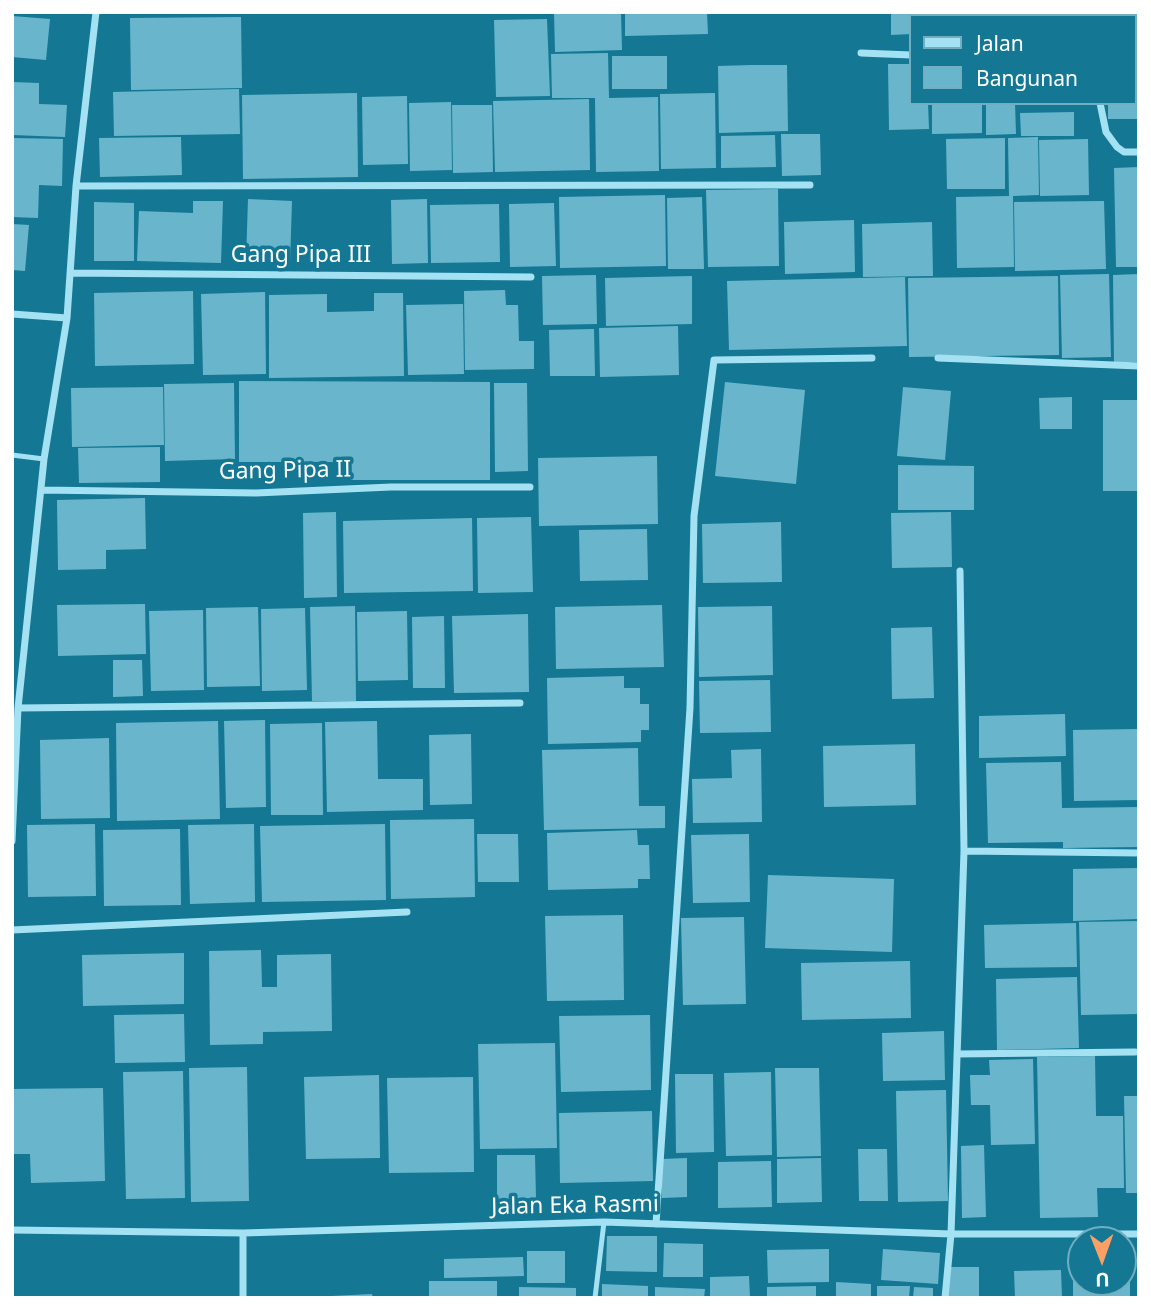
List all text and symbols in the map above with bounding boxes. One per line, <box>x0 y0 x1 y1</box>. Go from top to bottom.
legend <box>909 14 1137 105</box>
text: Jalan <box>976 29 1024 57</box>
text: Bangunan <box>976 64 1078 92</box>
street label: Gang Pipa III <box>231 241 371 269</box>
street label: Gang Pipa II <box>219 456 351 486</box>
street label: Jalan Eka Rasmi <box>491 1191 659 1221</box>
north arrow <box>1067 1226 1137 1296</box>
text: U <box>1095 1267 1110 1293</box>

